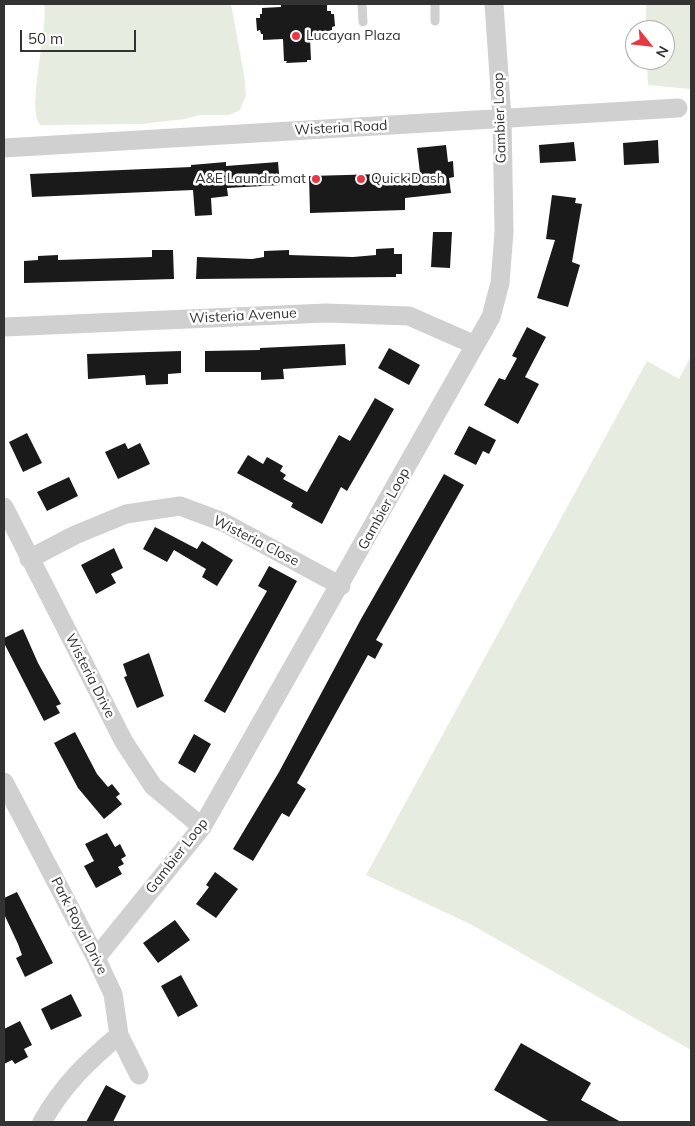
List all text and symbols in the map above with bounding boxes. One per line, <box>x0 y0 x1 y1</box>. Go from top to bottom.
scale bar <box>22 20 139 52</box>
north arrow <box>625 20 675 70</box>
place label: Lucayan Plaza <box>306 28 401 44</box>
text: 50 m <box>28 29 63 48</box>
marker: Lucayan Plaza <box>290 30 302 42</box>
text: N <box>652 43 673 61</box>
street label: Gambier Loop <box>490 72 510 164</box>
street label: Wisteria Road <box>294 117 388 139</box>
place label: A&E Laundromat <box>195 171 306 187</box>
place label: Quick Dash <box>371 171 445 187</box>
marker: A&E Laundromat <box>310 173 322 185</box>
marker: Quick Dash <box>355 173 367 185</box>
street label: Wisteria Avenue <box>189 305 297 327</box>
street label: Gambier Loop <box>355 465 413 553</box>
street label: Wisteria Close <box>210 512 302 570</box>
street label: Wisteria Drive <box>62 631 118 721</box>
street label: Gambier Loop <box>142 815 212 897</box>
street label: Park Royal Drive <box>47 874 111 978</box>

